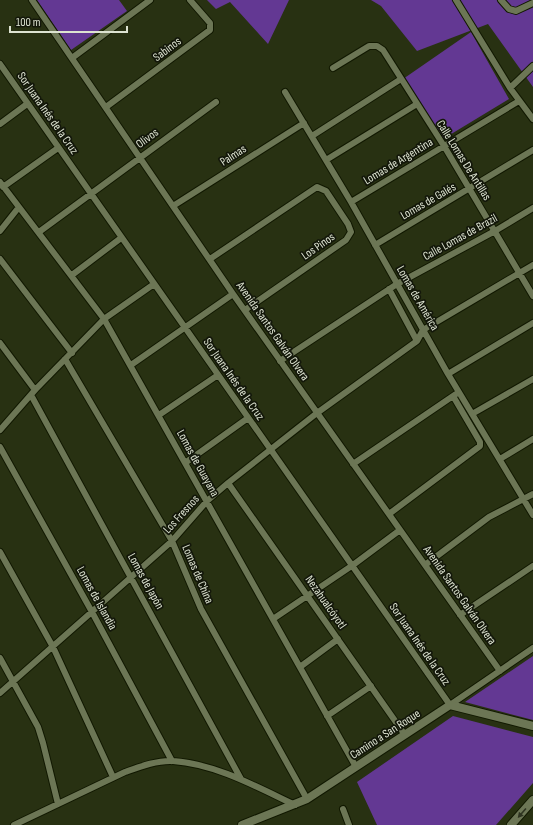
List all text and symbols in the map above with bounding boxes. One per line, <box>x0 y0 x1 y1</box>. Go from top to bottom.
scale bar <box>10 8 127 34</box>
text: 100 m <box>16 15 41 30</box>
street label: Sabinos <box>150 34 184 65</box>
street label: Sor Juana Inés de la Cruz <box>14 69 82 158</box>
street label: Calle Lomas De Antillas <box>433 117 494 203</box>
street label: Olivos <box>133 125 162 152</box>
street label: Lomas de Argentina <box>361 135 436 188</box>
street label: Palmas <box>217 141 249 169</box>
street label: Lomas de Galés <box>398 180 459 223</box>
street label: Calle Lomas de Brazil <box>420 211 500 264</box>
street label: Los Pinos <box>299 230 338 263</box>
street label: Lomas de América <box>393 263 442 334</box>
street label: Avenida Santos Galván Olvera <box>232 278 313 384</box>
street label: Sor Juana Inés de la Cruz <box>200 335 268 424</box>
street label: Lomas de Guayana <box>173 427 222 500</box>
street label: Los Fresnos <box>160 492 203 537</box>
street label: Lomas de China <box>178 542 217 606</box>
street label: Avenida Santos Galván Olvera <box>419 542 500 648</box>
street label: Lomas de Japón <box>124 551 167 612</box>
street label: Lomas de Islandia <box>73 564 120 633</box>
street label: Nezahualcóyotl <box>302 573 349 632</box>
street label: Sor Juana Inés de la Cruz <box>386 600 454 689</box>
street label: Camino a San Roque <box>347 706 423 763</box>
one-way arrow <box>518 807 527 818</box>

